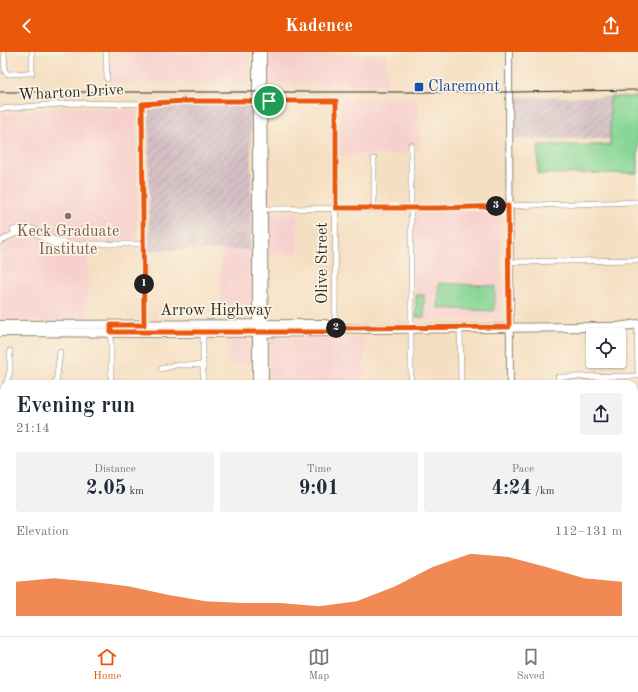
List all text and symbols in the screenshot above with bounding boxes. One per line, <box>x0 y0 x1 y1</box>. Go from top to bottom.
icon: back <box>16 15 38 37</box>
icon: share <box>600 15 622 37</box>
text: Kadence <box>285 17 353 35</box>
place label: Claremont <box>428 79 500 95</box>
marker: Claremont <box>413 81 425 93</box>
street label: Wharton Drive <box>18 82 124 104</box>
pin <box>252 84 286 118</box>
icon: arrive <box>258 90 280 112</box>
pin: 3 <box>486 196 506 216</box>
text: 3 <box>493 200 499 211</box>
marker: Keck Graduate Institute <box>63 211 73 221</box>
street label: Olive Street <box>315 222 331 304</box>
place label: Keck Graduate Institute <box>17 224 119 258</box>
pin: 1 <box>134 274 154 294</box>
text: 1 <box>141 278 147 289</box>
street label: Arrow Highway <box>160 303 273 319</box>
pin: 2 <box>326 318 346 338</box>
text: 2 <box>333 322 339 333</box>
map controls <box>586 328 626 368</box>
button: locate <box>586 328 626 368</box>
button: share <box>580 393 622 435</box>
text: Evening run <box>16 395 135 417</box>
text: 21:14 <box>16 422 50 435</box>
text: Distance <box>94 464 136 475</box>
text: Time <box>307 464 331 475</box>
text: Pace <box>512 464 534 475</box>
text: 2.05 <box>86 479 126 499</box>
text: 9:01 <box>299 479 339 499</box>
text: 4:24 <box>492 479 532 499</box>
text: km <box>126 486 144 497</box>
text: /km <box>532 486 554 497</box>
text: Elevation <box>16 525 69 538</box>
text: 112–131 m <box>555 525 622 538</box>
tab: Home <box>93 646 121 684</box>
tab: Map <box>308 646 330 684</box>
tab: Saved <box>517 646 545 684</box>

